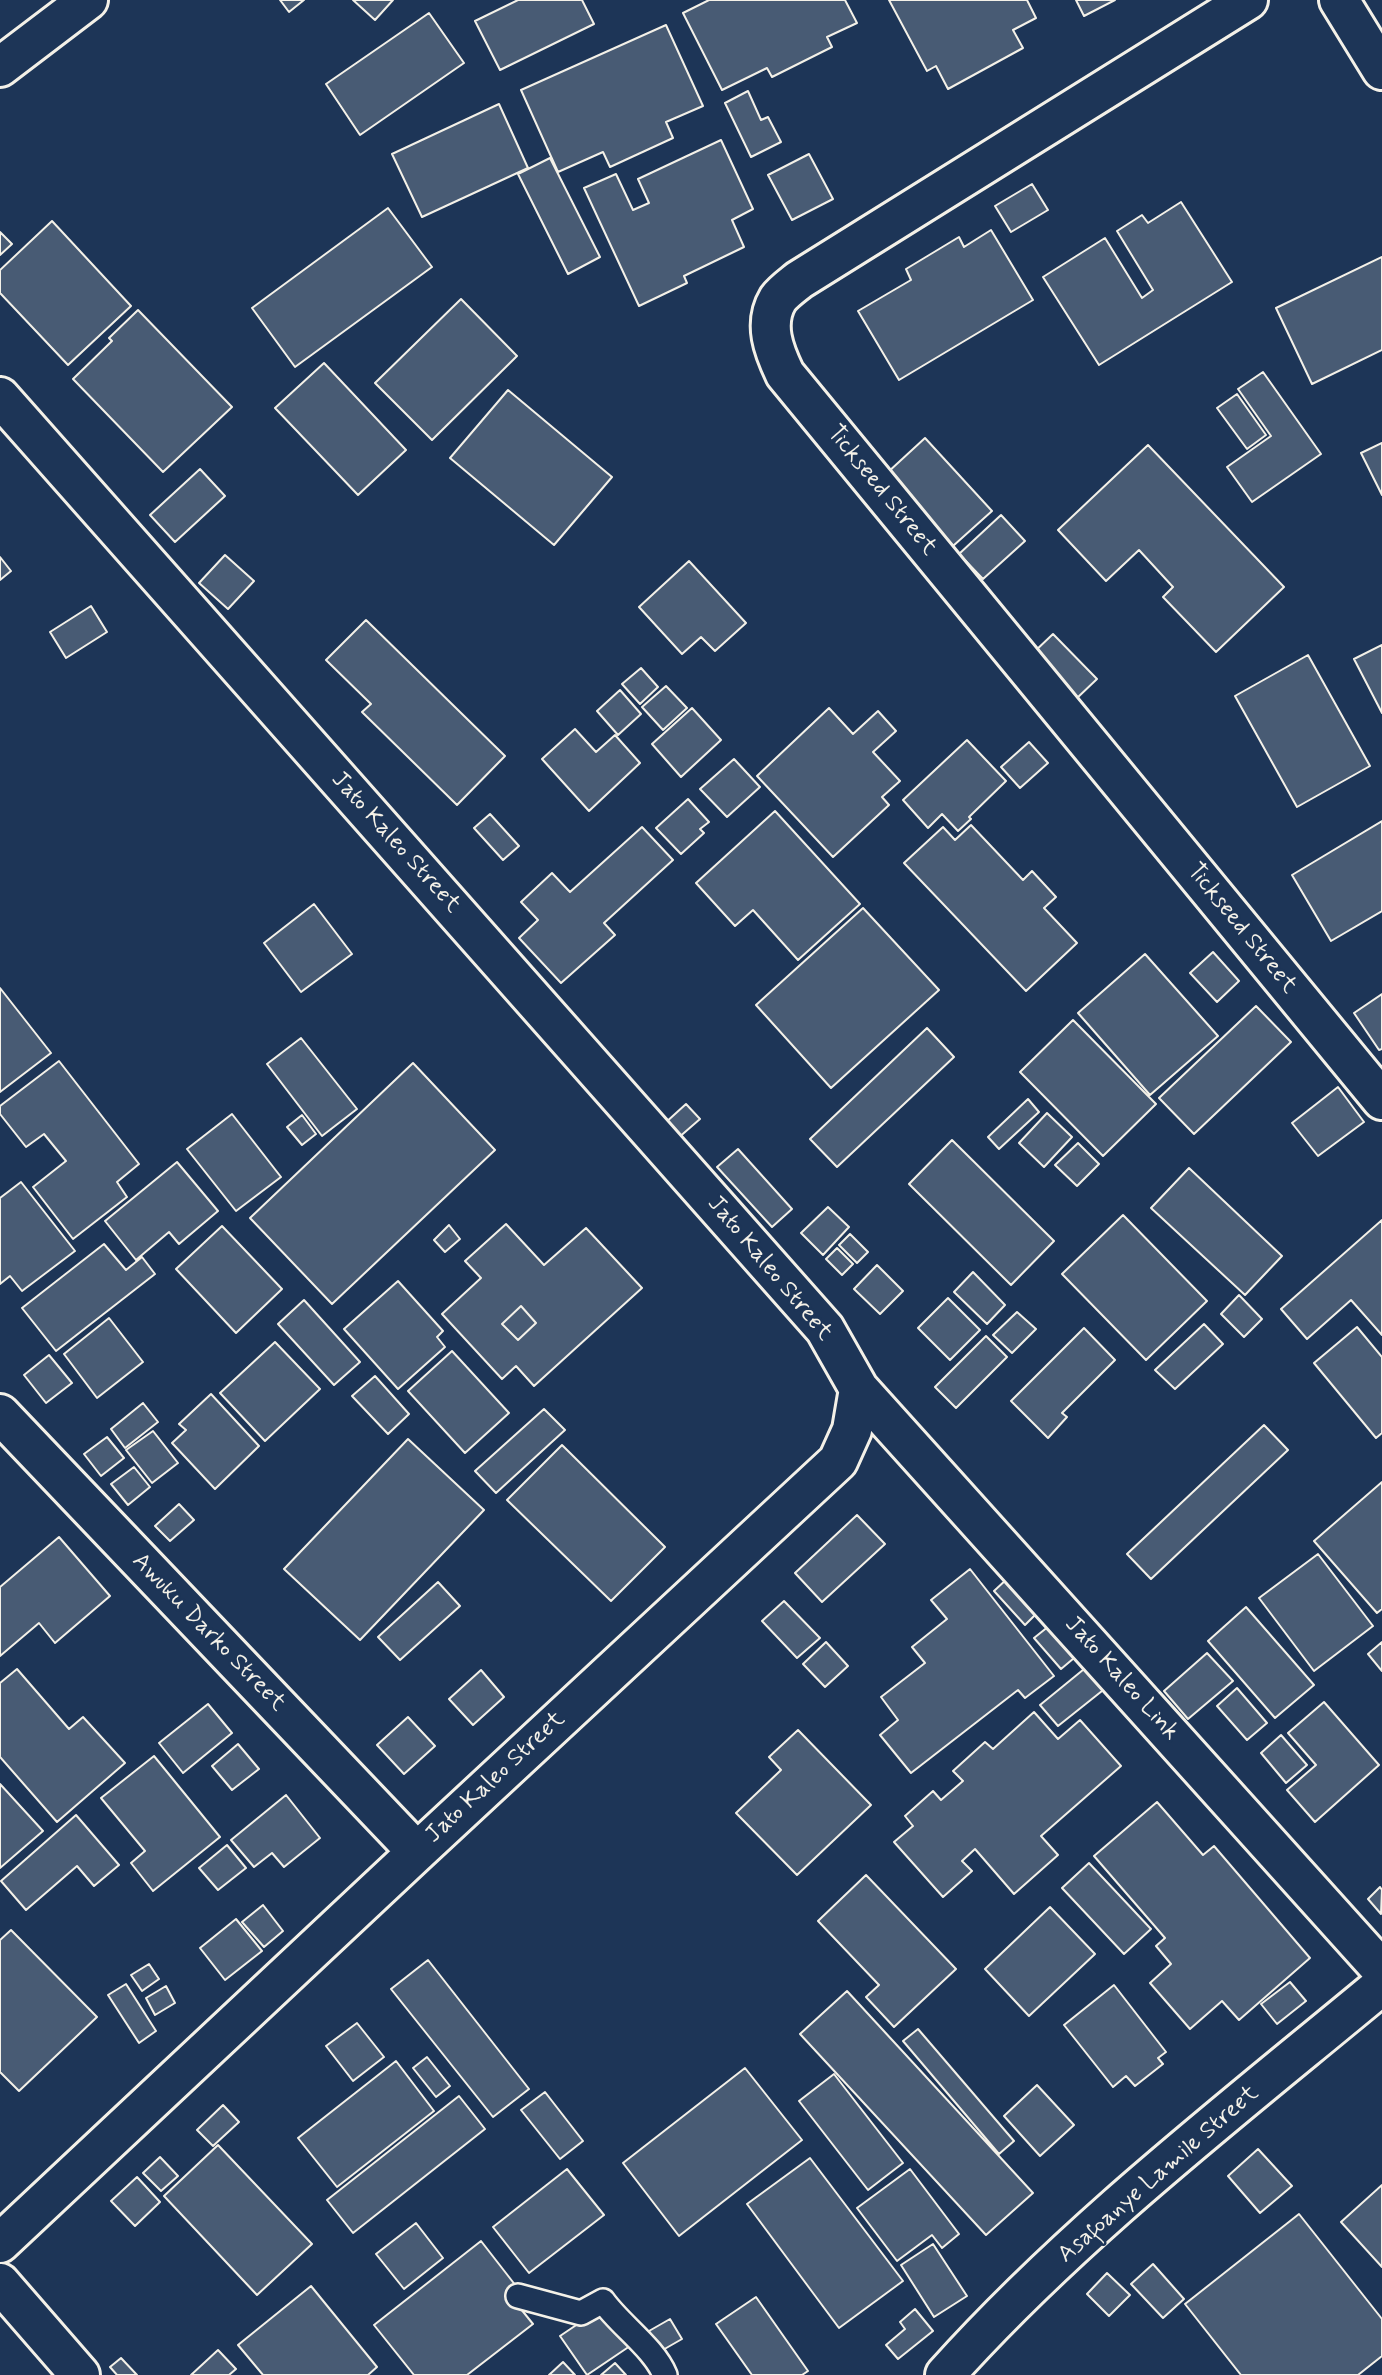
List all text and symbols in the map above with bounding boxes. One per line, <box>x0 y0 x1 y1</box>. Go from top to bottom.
street label: Tickseed Street <box>820 420 942 562</box>
street label: Jato Kaleo Street <box>324 766 466 920</box>
street label: Tickseed Street <box>1180 858 1302 1000</box>
street label: Jato Kaleo Street <box>700 1191 838 1347</box>
street label: Awuku Darko Street <box>125 1548 291 1718</box>
street label: Jato Kaleo Link <box>1058 1611 1184 1747</box>
street label: Jato Kaleo Street <box>420 1706 572 1850</box>
street label: Asafoanye Lamile Street <box>1053 2080 1265 2270</box>

